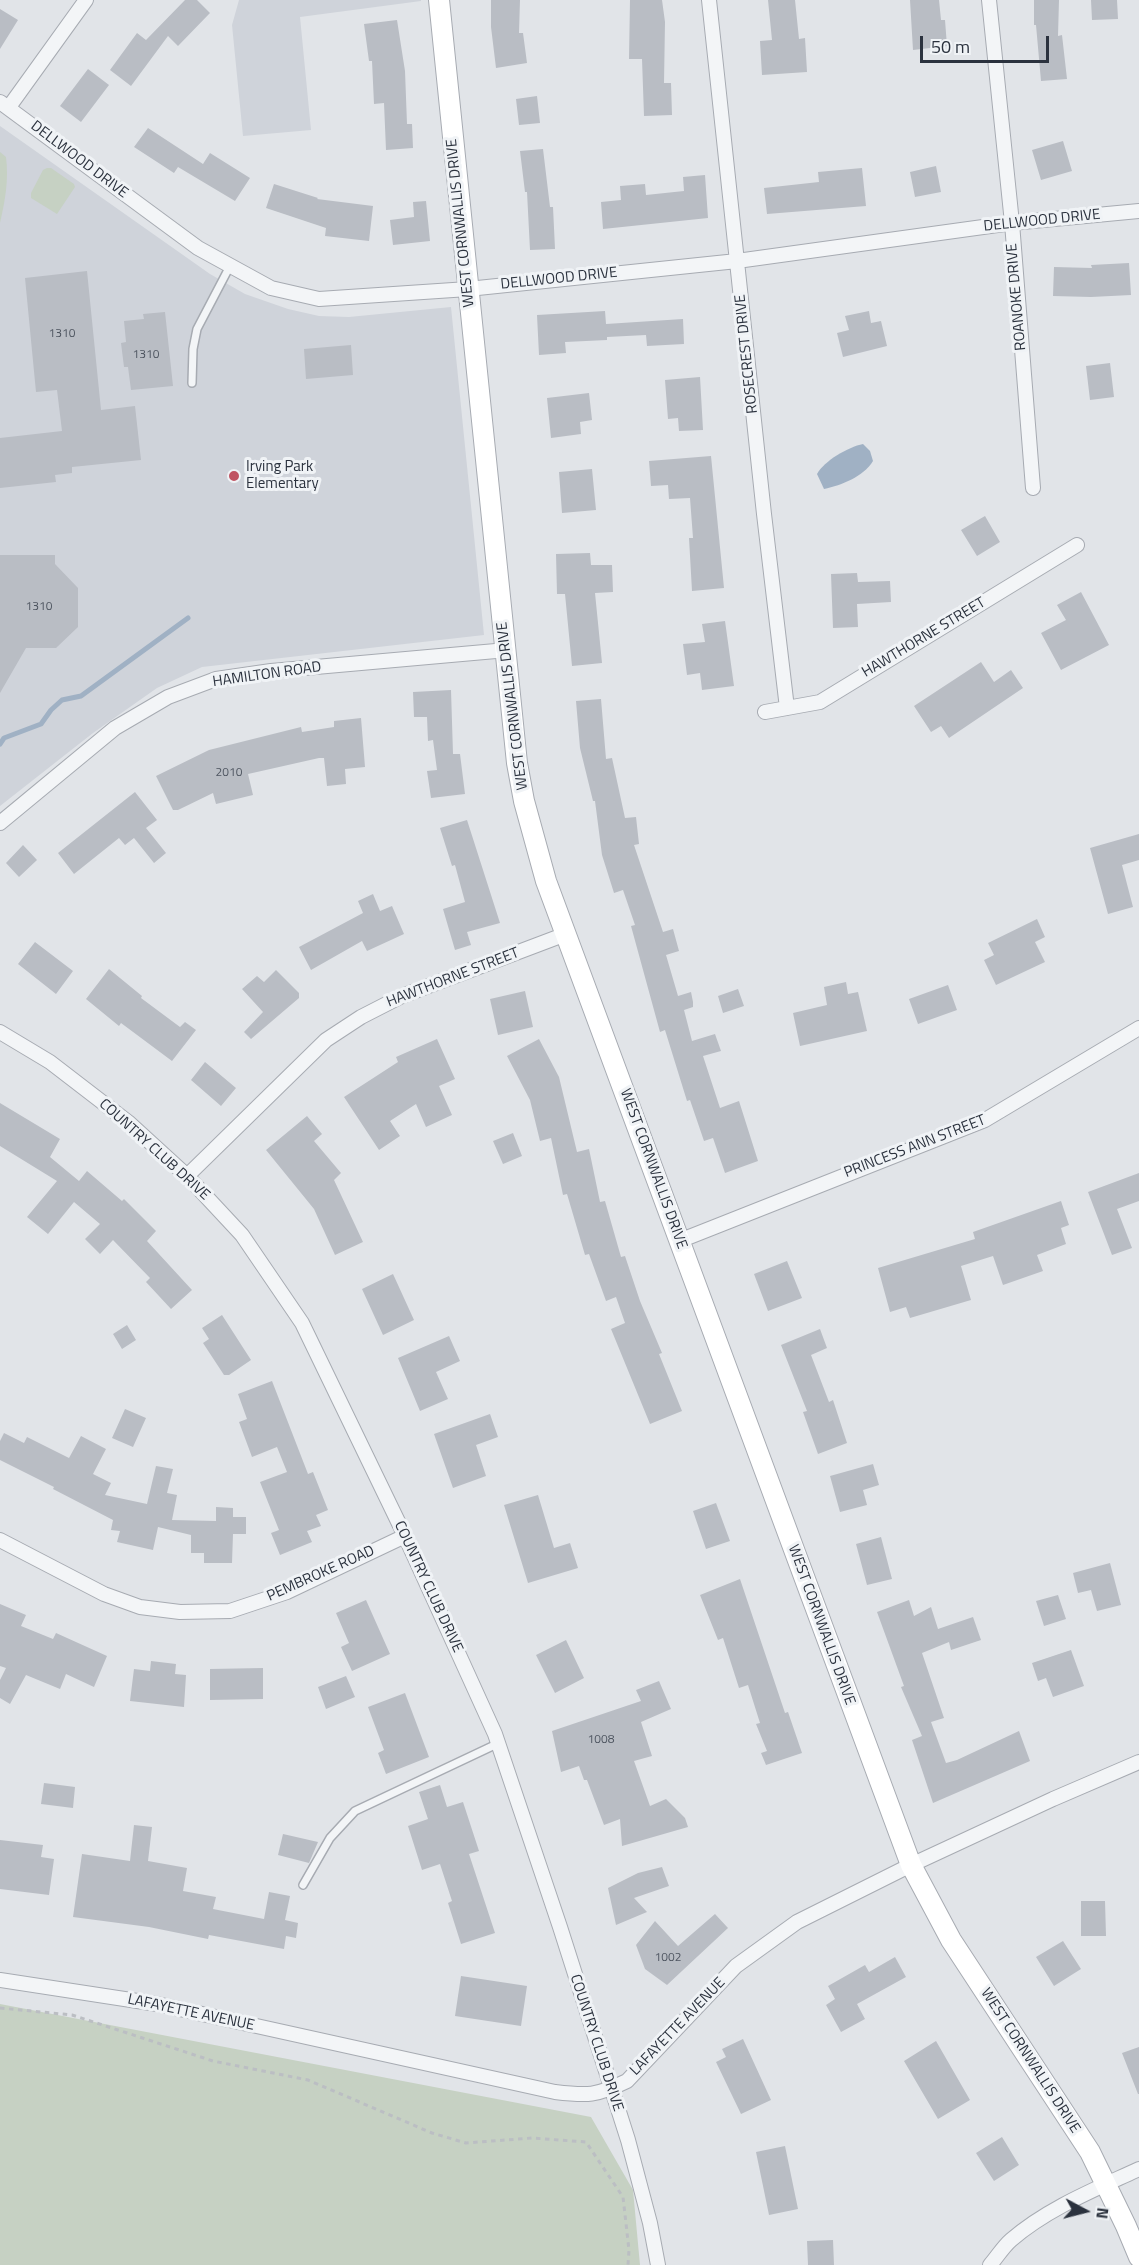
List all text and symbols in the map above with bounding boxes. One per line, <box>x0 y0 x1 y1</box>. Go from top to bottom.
scale bar <box>923 24 1052 62</box>
text: 50 m <box>931 33 970 60</box>
street label: DELLWOOD DRIVE <box>27 117 131 203</box>
street label: WEST CORNWALLIS DRIVE <box>443 138 479 308</box>
street label: DELLWOOD DRIVE <box>983 206 1101 236</box>
street label: ROANOKE DRIVE <box>1003 243 1031 351</box>
street label: DELLWOOD DRIVE <box>500 264 618 294</box>
street label: ROSECREST DRIVE <box>732 293 762 415</box>
house number: 1310 <box>49 327 75 341</box>
house number: 1310 <box>133 348 159 362</box>
place label: Irving Park Elementary <box>246 458 319 493</box>
marker: Irving Park Elementary <box>227 469 241 483</box>
street label: HAWTHORNE STREET <box>859 594 989 682</box>
house number: 1310 <box>26 600 52 614</box>
street label: WEST CORNWALLIS DRIVE <box>494 621 532 791</box>
street label: HAMILTON ROAD <box>211 658 323 692</box>
house number: 2010 <box>216 766 242 780</box>
street label: HAWTHORNE STREET <box>384 944 522 1012</box>
street label: WEST CORNWALLIS DRIVE <box>616 1086 690 1252</box>
street label: COUNTRY CLUB DRIVE <box>95 1096 213 1204</box>
street label: PRINCESS ANN STREET <box>842 1112 988 1182</box>
street label: COUNTRY CLUB DRIVE <box>390 1518 466 1656</box>
street label: PEMBROKE ROAD <box>264 1542 378 1606</box>
street label: WEST CORNWALLIS DRIVE <box>784 1542 858 1708</box>
house number: 1008 <box>588 1733 614 1747</box>
house number: 1002 <box>655 1951 681 1965</box>
street label: COUNTRY CLUB DRIVE <box>565 1972 627 2114</box>
street label: LAFAYETTE AVENUE <box>627 1974 729 2080</box>
street label: WEST CORNWALLIS DRIVE <box>976 1985 1084 2137</box>
street label: LAFAYETTE AVENUE <box>126 1991 256 2035</box>
north arrow <box>1055 2181 1115 2241</box>
text: N <box>1090 2206 1115 2220</box>

